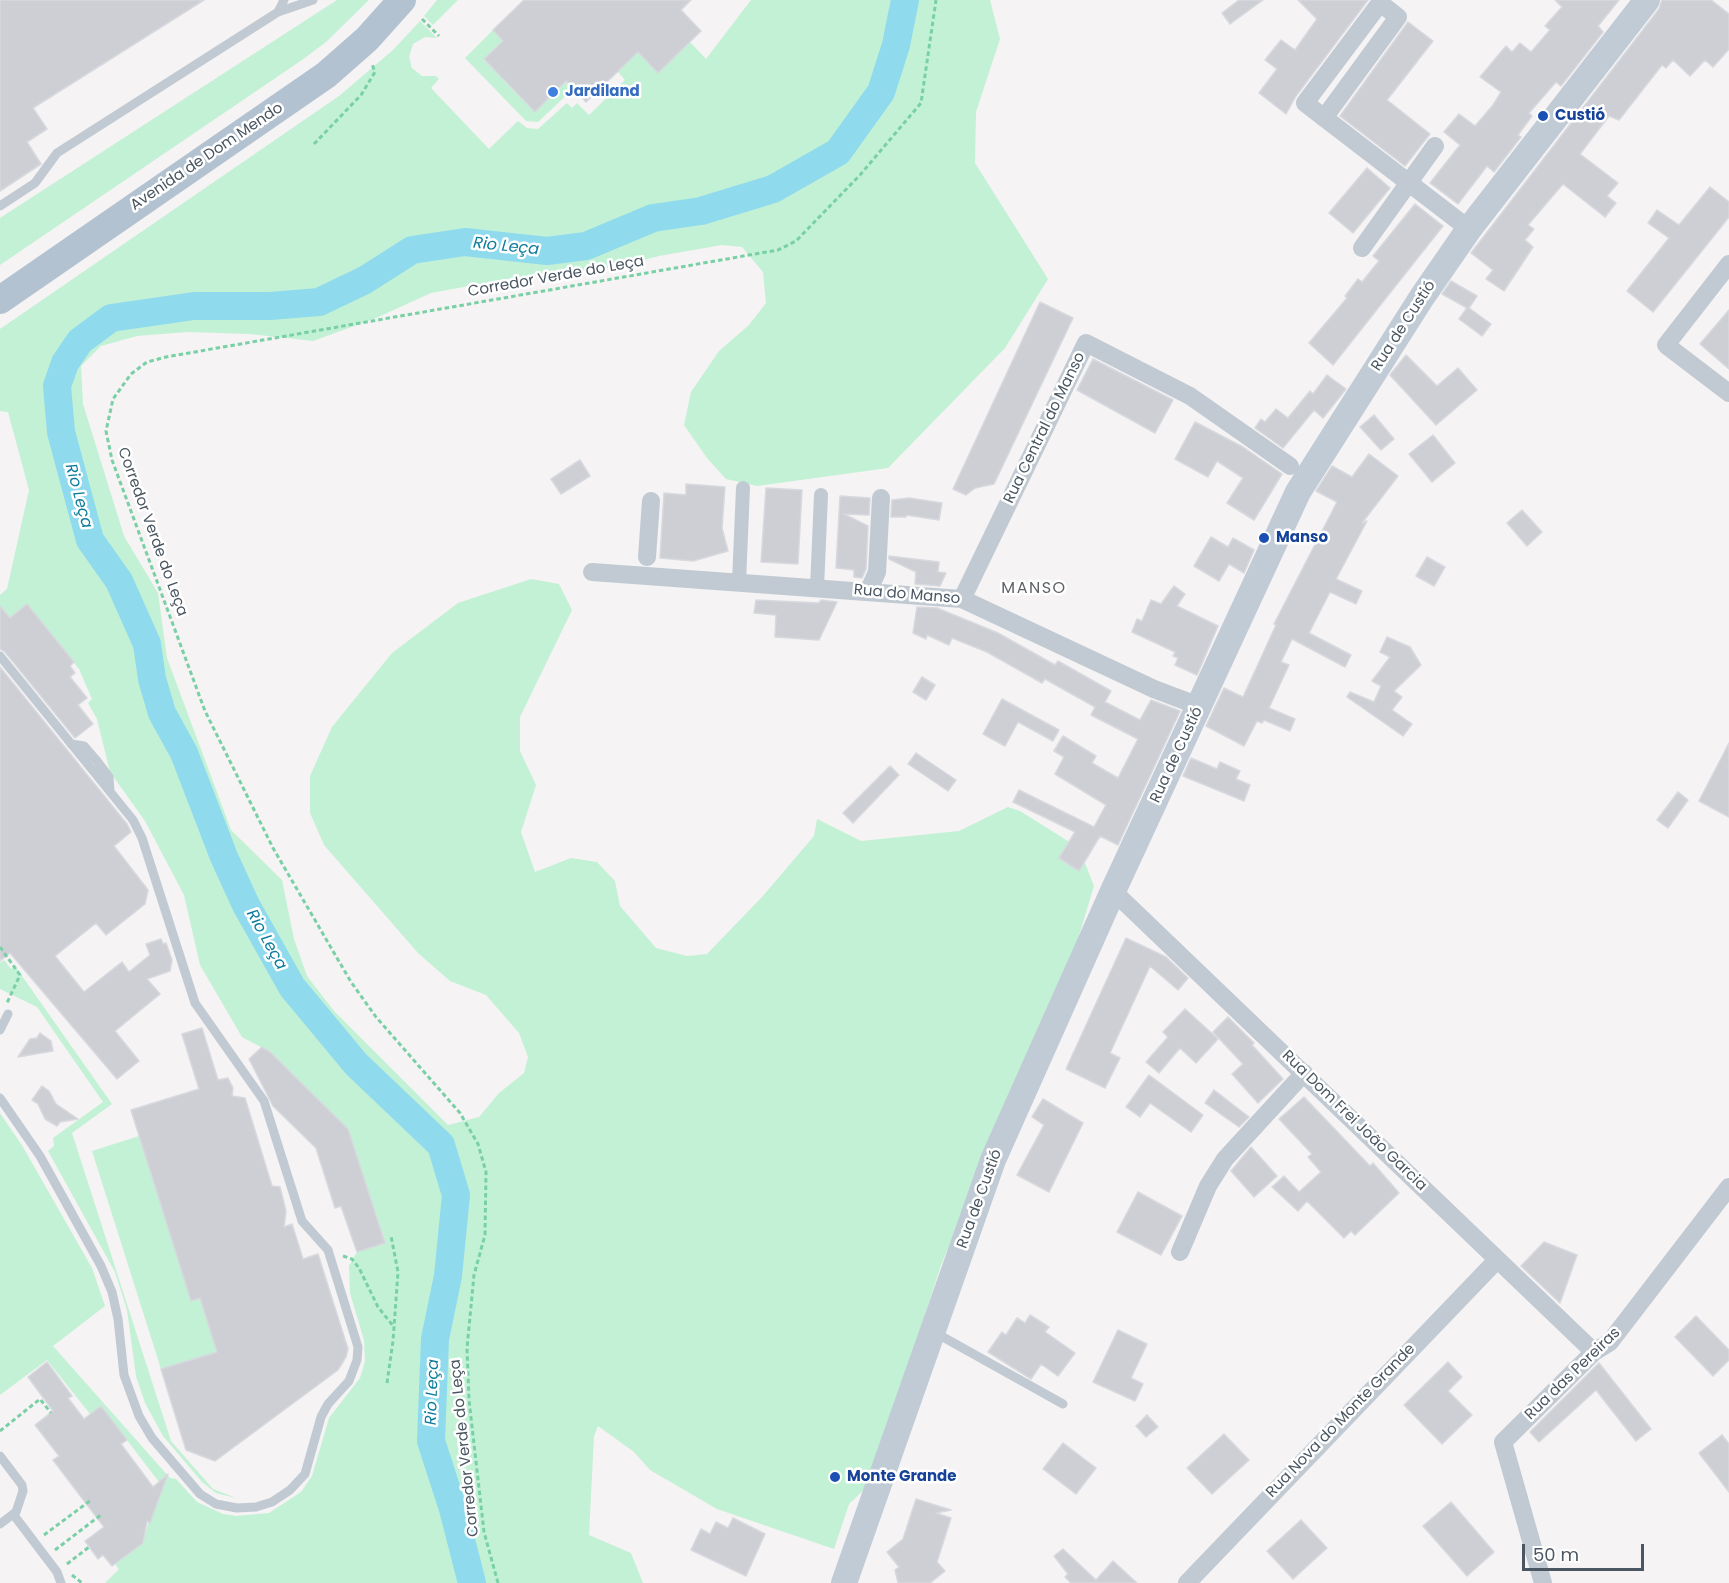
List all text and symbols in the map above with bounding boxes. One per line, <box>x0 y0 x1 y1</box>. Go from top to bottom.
place label: Jardiland <box>565 83 640 101</box>
marker: Jardiland <box>546 85 560 99</box>
street label: Avenida de Dom Mendo <box>127 99 287 215</box>
place label: Custió <box>1555 107 1605 125</box>
marker: Custió <box>1536 109 1550 123</box>
water label: Rio Leça <box>472 234 540 260</box>
street label: Corredor Verde do Leça <box>467 253 645 301</box>
street label: Rua de Custió <box>1368 277 1440 375</box>
street label: Rua Central do Manso <box>1001 349 1089 507</box>
street label: Corredor Verde do Leça <box>113 445 191 619</box>
water label: Rio Leça <box>60 462 96 530</box>
place label: Manso <box>1276 529 1328 547</box>
marker: Manso <box>1257 531 1271 545</box>
district label: MANSO <box>1001 579 1067 599</box>
street label: Rua do Manso <box>853 581 961 609</box>
street label: Rua de Custió <box>1147 704 1207 806</box>
water label: Rio Leça <box>242 906 290 974</box>
street label: Rua Dom Frei João Garcia <box>1278 1047 1430 1195</box>
street label: Rua de Custió <box>954 1147 1006 1251</box>
street label: Rua das Pereiras <box>1522 1324 1624 1424</box>
street label: Rua Nova do Monte Grande <box>1263 1340 1419 1502</box>
street label: Corredor Verde do Leça <box>447 1358 483 1538</box>
water label: Rio Leça <box>422 1359 444 1425</box>
place label: Monte Grande <box>847 1468 957 1486</box>
marker: Monte Grande <box>828 1470 842 1484</box>
scale bar <box>1525 1532 1646 1570</box>
text: 50 m <box>1533 1542 1579 1567</box>

